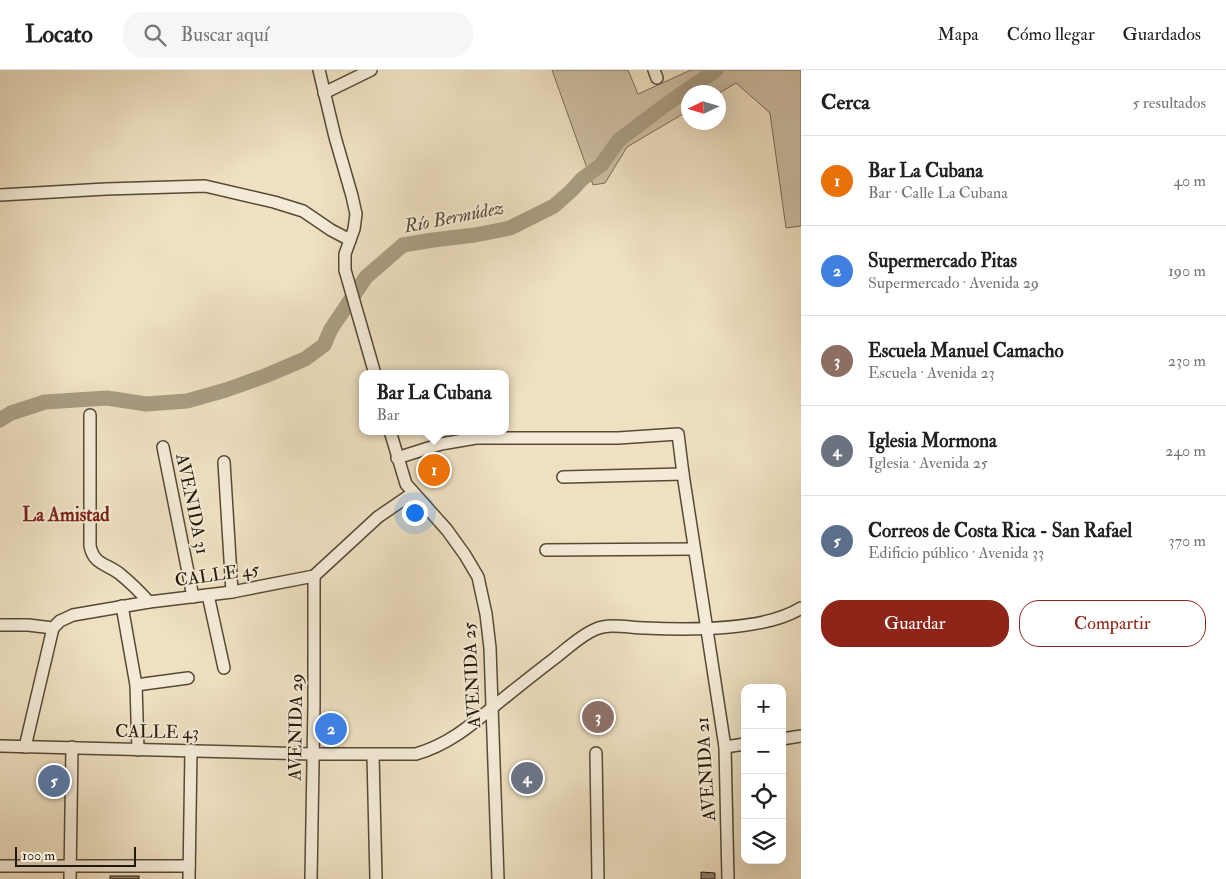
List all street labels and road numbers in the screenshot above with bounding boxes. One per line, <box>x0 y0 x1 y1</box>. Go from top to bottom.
street label: AVENIDA 31 <box>170 451 214 556</box>
street label: CALLE 45 <box>173 558 261 592</box>
street label: AVENIDA 25 <box>458 621 486 730</box>
street label: AVENIDA 29 <box>284 673 308 782</box>
street label: AVENIDA 21 <box>691 716 721 823</box>
street label: CALLE 43 <box>115 720 199 744</box>

